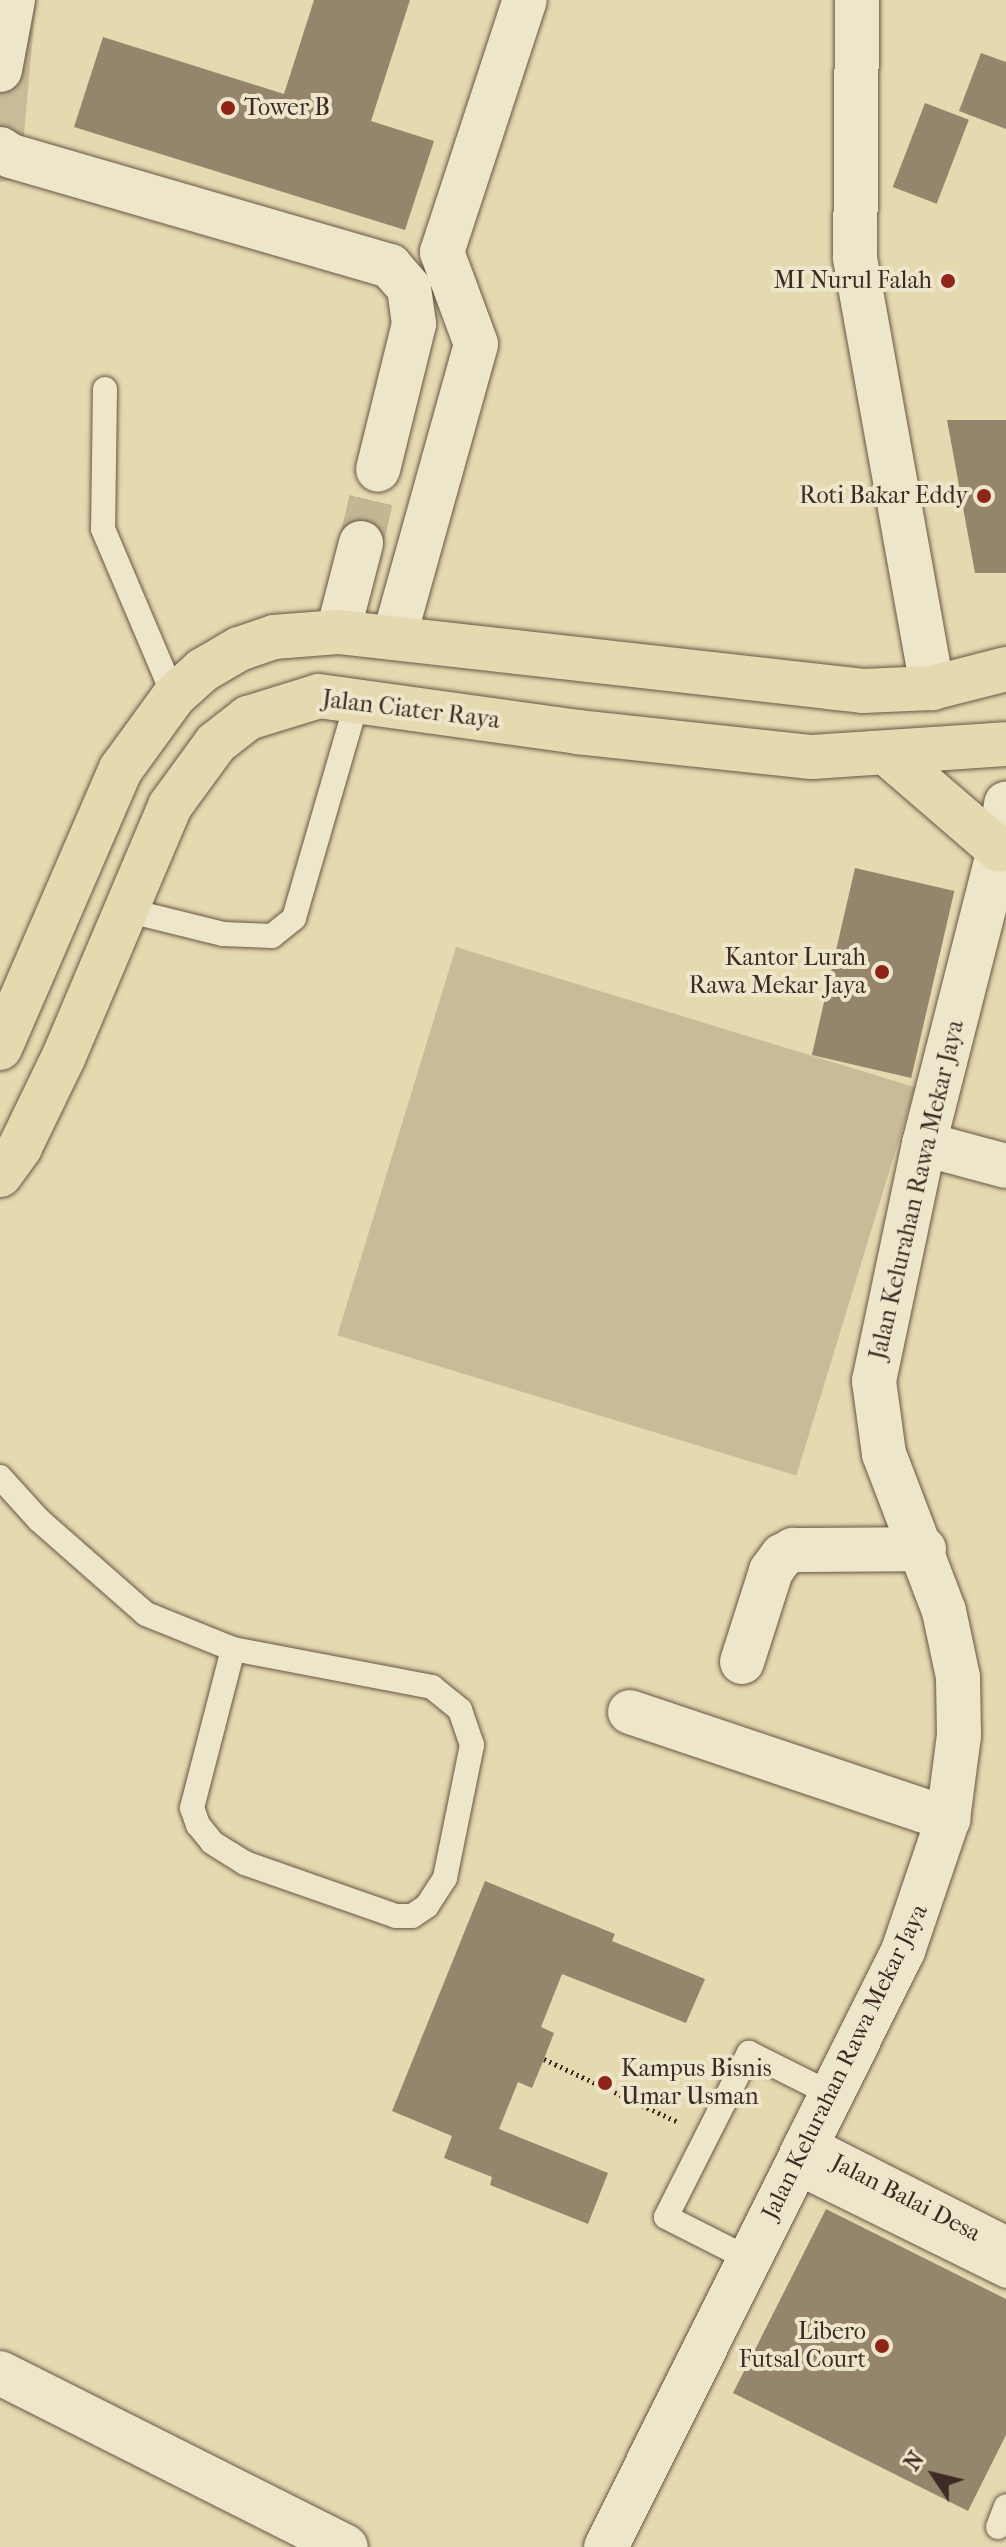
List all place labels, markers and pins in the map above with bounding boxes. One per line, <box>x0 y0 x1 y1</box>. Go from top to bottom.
place label: Tower B <box>244 94 330 122</box>
marker: Tower B <box>219 99 237 117</box>
place label: MI Nurul Falah <box>773 267 932 295</box>
marker: MI Nurul Falah <box>939 272 957 290</box>
place label: Roti Bakar Eddy <box>799 482 968 510</box>
marker: Roti Bakar Eddy <box>975 487 993 505</box>
place label: Kantor Lurah Rawa Mekar Jaya <box>689 944 866 1000</box>
marker: Kantor Lurah Rawa Mekar Jaya <box>873 963 891 981</box>
place label: Kampus Bisnis Umar Usman <box>621 2055 772 2111</box>
marker: Kampus Bisnis Umar Usman <box>596 2074 614 2092</box>
place label: Libero Futsal Court <box>739 2318 866 2374</box>
marker: Libero Futsal Court <box>873 2337 891 2355</box>

